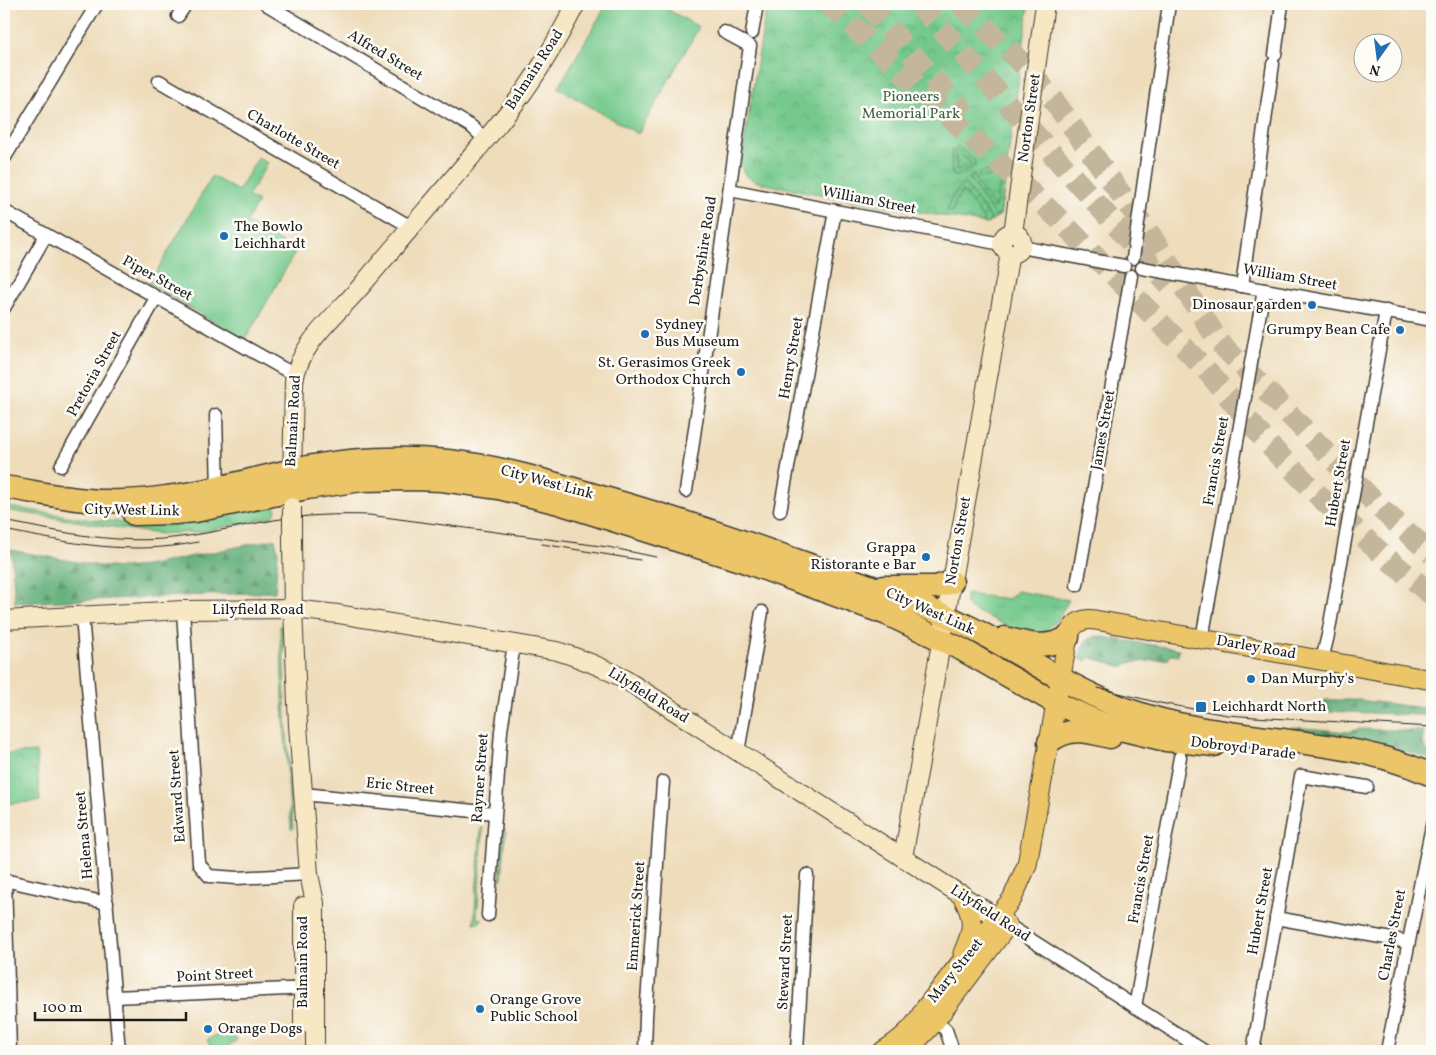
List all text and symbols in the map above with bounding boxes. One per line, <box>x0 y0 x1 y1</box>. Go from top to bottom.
street label: Alfred Street <box>343 25 427 87</box>
street label: Balmain Road <box>501 26 569 114</box>
north arrow <box>1354 32 1404 82</box>
text: N <box>1368 59 1382 80</box>
street label: Norton Street <box>1013 72 1047 164</box>
park label: Pioneers Memorial Park <box>862 87 960 125</box>
street label: Charlotte Street <box>242 105 344 175</box>
street label: William Street <box>820 182 918 220</box>
street label: Derbyshire Road <box>685 195 723 307</box>
place label: The Bowlo Leichhardt <box>234 217 306 255</box>
marker: The Bowlo Leichhardt <box>218 230 230 242</box>
street label: Piper Street <box>118 251 196 307</box>
street label: William Street <box>1241 259 1339 297</box>
place label: Dinosaur garden <box>1192 295 1302 316</box>
marker: Dinosaur garden <box>1306 299 1318 311</box>
place label: Sydney Bus Museum <box>655 315 740 353</box>
street label: Henry Street <box>774 315 810 401</box>
place label: Grumpy Bean Cafe <box>1267 320 1390 341</box>
marker: Grumpy Bean Cafe <box>1394 324 1406 336</box>
street label: Pretoria Street <box>63 327 127 421</box>
marker: Sydney Bus Museum <box>639 328 651 340</box>
place label: St. Gerasimos Greek Orthodox Church <box>598 353 731 391</box>
marker: St. Gerasimos Greek Orthodox Church <box>735 366 747 378</box>
street label: Balmain Road <box>281 374 307 468</box>
street label: James Street <box>1087 388 1121 472</box>
street label: Francis Street <box>1199 415 1235 507</box>
street label: Hubert Street <box>1321 437 1357 529</box>
street label: City West Link <box>498 461 596 505</box>
street label: Norton Street <box>941 495 977 587</box>
street label: City West Link <box>84 500 180 522</box>
place label: Grappa Ristorante e Bar <box>811 538 916 576</box>
marker: Grappa Ristorante e Bar <box>920 551 932 563</box>
street label: City West Link <box>882 583 978 641</box>
street label: Lilyfield Road <box>212 600 304 621</box>
street label: Darley Road <box>1214 631 1298 665</box>
street label: Lilyfield Road <box>603 663 693 729</box>
place label: Dan Murphy's <box>1261 669 1354 690</box>
marker: Dan Murphy's <box>1245 673 1257 685</box>
place label: Leichhardt North <box>1212 697 1326 718</box>
marker: Leichhardt North <box>1194 700 1208 714</box>
street label: Rayner Street <box>467 732 495 824</box>
street label: Dobroyd Parade <box>1189 732 1297 766</box>
street label: Edward Street <box>164 749 192 843</box>
street label: Eric Street <box>365 773 435 801</box>
street label: Helena Street <box>71 790 99 880</box>
street label: Francis Street <box>1124 833 1160 925</box>
street label: Emmerick Street <box>623 860 651 972</box>
street label: Hubert Street <box>1243 865 1279 957</box>
street label: Lilyfield Road <box>946 880 1034 948</box>
street label: Charles Street <box>1374 887 1412 983</box>
street label: Steward Street <box>773 913 799 1011</box>
street label: Balmain Road <box>293 916 314 1008</box>
street label: Mary Street <box>923 934 989 1008</box>
street label: Point Street <box>176 963 254 989</box>
scale bar <box>35 990 186 1022</box>
place label: Orange Grove Public School <box>490 990 581 1028</box>
text: 100 m <box>42 998 82 1019</box>
marker: Orange Grove Public School <box>474 1003 486 1015</box>
place label: Orange Dogs <box>218 1019 302 1040</box>
marker: Orange Dogs <box>202 1023 214 1035</box>

